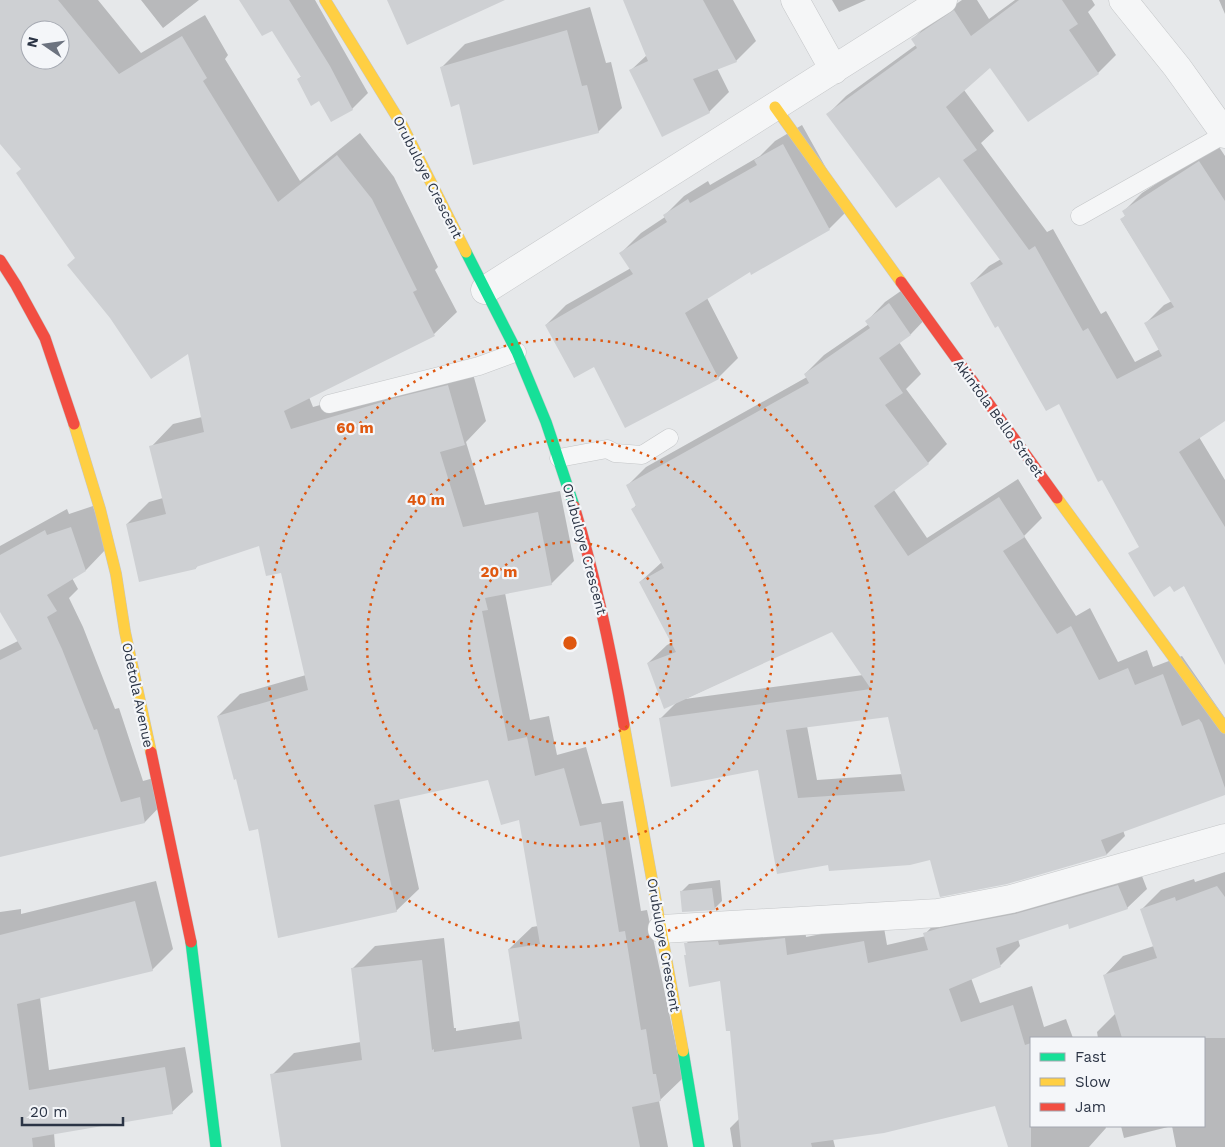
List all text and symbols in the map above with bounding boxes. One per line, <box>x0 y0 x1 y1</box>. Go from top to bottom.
north arrow <box>20 20 70 70</box>
text: N <box>23 35 41 49</box>
street label: Orubuloye Crescent <box>390 113 466 241</box>
street label: Akintola Bello Street <box>951 356 1047 480</box>
text: 60 m <box>336 419 374 437</box>
street label: Orubuloye Crescent <box>560 481 610 617</box>
text: 40 m <box>407 491 445 509</box>
text: 20 m <box>480 563 518 581</box>
centre of rings <box>561 634 579 652</box>
street label: Odetola Avenue <box>119 641 157 749</box>
street label: Orubuloye Crescent <box>644 877 684 1013</box>
legend <box>1030 1037 1205 1127</box>
text: Fast <box>1075 1048 1107 1066</box>
text: Slow <box>1075 1073 1111 1091</box>
scale bar <box>22 1094 124 1126</box>
text: Jam <box>1075 1098 1106 1116</box>
text: 20 m <box>30 1103 68 1121</box>

